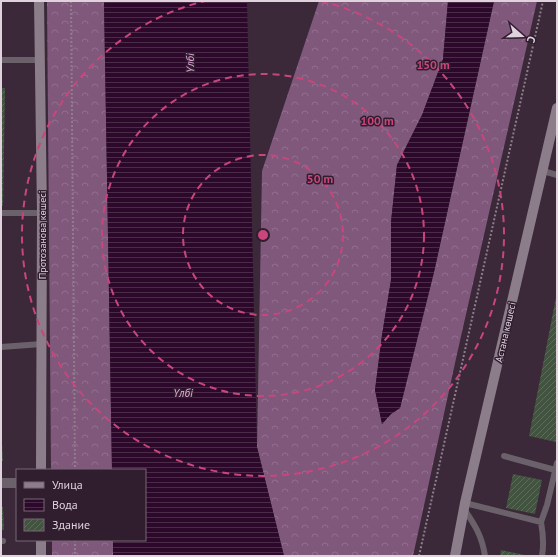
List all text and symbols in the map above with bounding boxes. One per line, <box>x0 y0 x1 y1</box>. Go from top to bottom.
north arrow <box>502 16 542 56</box>
text: С <box>524 34 539 45</box>
water label: Үлбі <box>183 52 197 73</box>
text: 150 m <box>416 57 450 72</box>
text: 100 m <box>360 113 394 128</box>
text: 50 m <box>307 171 333 186</box>
street label: Протозанова көшесі <box>36 191 49 279</box>
centre of rings <box>256 228 270 242</box>
street label: Астана көшесі <box>492 301 519 364</box>
water label: Үлбі <box>173 386 194 400</box>
legend <box>16 469 146 541</box>
text: Улица <box>52 477 83 492</box>
text: Вода <box>52 497 78 512</box>
text: Здание <box>52 517 90 532</box>

